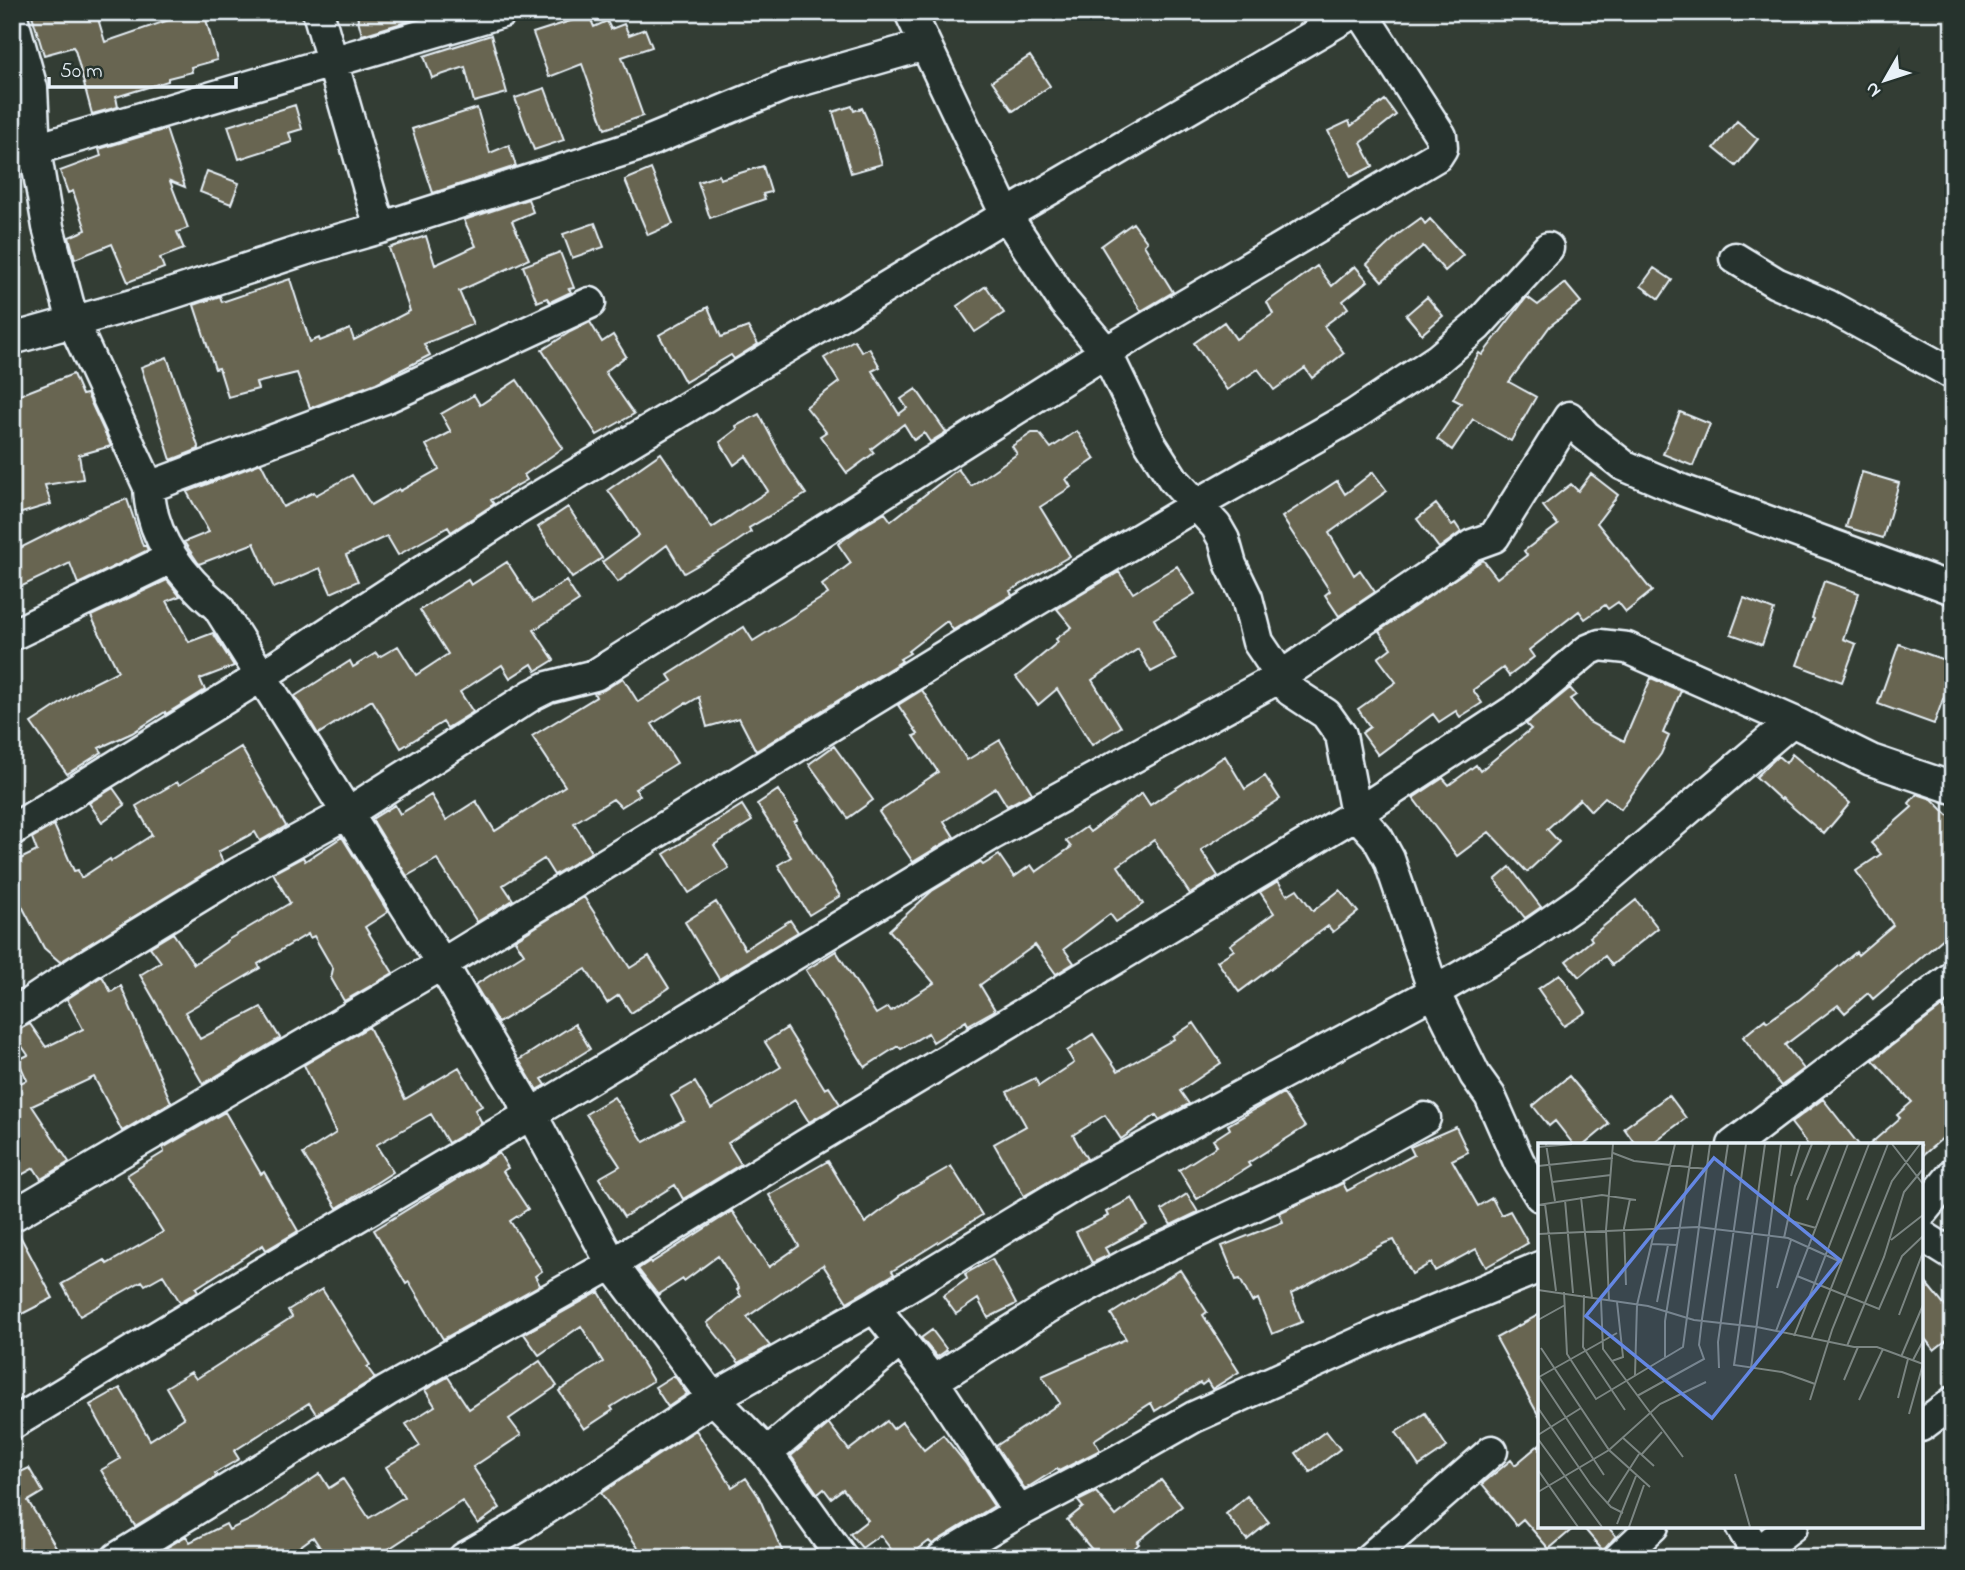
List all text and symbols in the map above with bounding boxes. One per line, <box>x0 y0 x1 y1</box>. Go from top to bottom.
scale bar <box>49 46 236 90</box>
north arrow <box>1850 46 1920 116</box>
text: 50 m <box>60 57 103 87</box>
text: N <box>1859 76 1888 103</box>
inset map <box>1538 1143 1923 1528</box>

